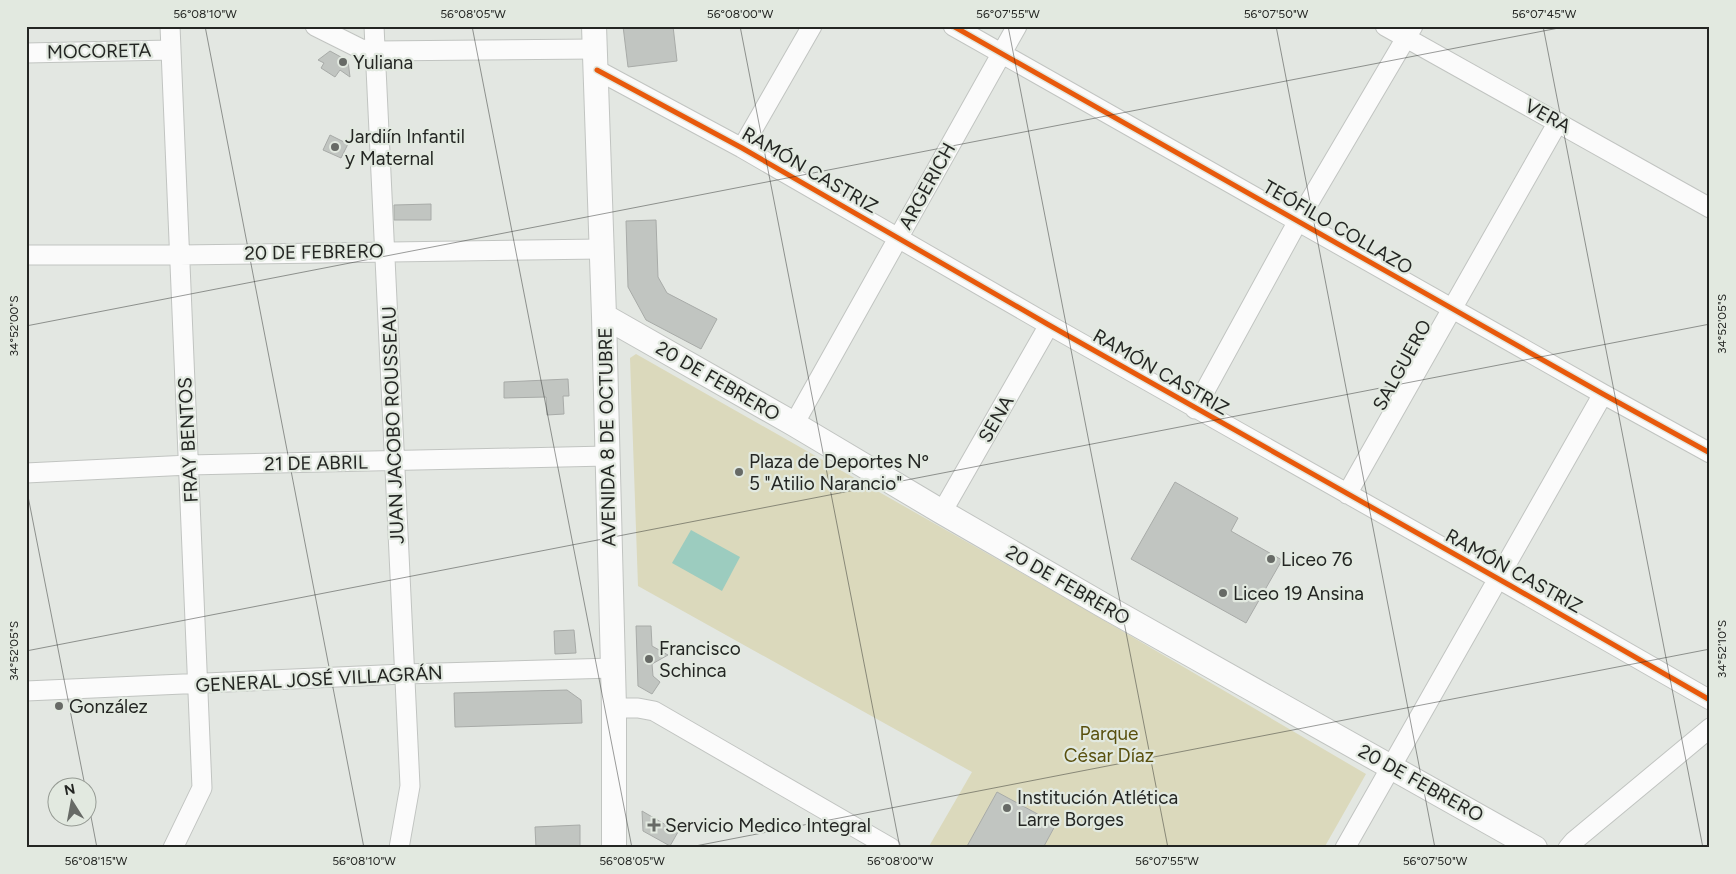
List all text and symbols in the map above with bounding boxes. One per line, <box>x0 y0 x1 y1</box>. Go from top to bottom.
text: 56°08'10"W <box>173 7 237 21</box>
text: 56°08'05"W <box>440 7 506 21</box>
text: 56°08'00"W <box>707 7 774 21</box>
text: 56°07'55"W <box>976 7 1040 21</box>
text: 56°07'50"W <box>1244 7 1309 21</box>
text: 56°07'45"W <box>1512 7 1577 21</box>
street label: MOCORETA <box>47 39 152 63</box>
place label: Yuliana <box>353 51 413 74</box>
marker: Yuliana <box>337 56 349 68</box>
street label: VERA <box>1521 94 1575 138</box>
street label: RAMÓN CASTRIZ <box>738 122 882 218</box>
place label: Jardiín Infantil y Maternal <box>345 125 465 170</box>
street label: ARGERICH <box>894 139 960 233</box>
marker: Jardiín Infantil y Maternal <box>329 141 341 153</box>
street label: TEÓFILO COLLAZO <box>1259 175 1417 279</box>
street label: 20 DE FEBRERO <box>244 239 384 265</box>
text: 34°52'05"S <box>1715 294 1729 354</box>
text: 34°52'00"S <box>7 295 21 357</box>
street label: JUAN JACOBO ROUSSEAU <box>377 306 409 544</box>
street label: SALGUERO <box>1368 316 1436 414</box>
street label: RAMÓN CASTRIZ <box>1089 324 1233 420</box>
street label: AVENIDA 8 DE OCTUBRE <box>594 327 620 547</box>
street label: 20 DE FEBRERO <box>652 336 784 426</box>
street label: FRAY BENTOS <box>173 377 203 503</box>
street label: SENA <box>973 391 1019 447</box>
place label: Plaza de Deportes Nº 5 "Atilio Narancio" <box>749 450 929 495</box>
street label: 21 DE ABRIL <box>264 451 368 475</box>
marker: Plaza de Deportes Nº 5 "Atilio Narancio" <box>733 466 745 478</box>
street label: RAMÓN CASTRIZ <box>1442 524 1586 618</box>
street label: 20 DE FEBRERO <box>1002 540 1134 630</box>
place label: Liceo 76 <box>1281 548 1353 571</box>
marker: Liceo 76 <box>1265 553 1277 565</box>
place label: Liceo 19 Ansina <box>1233 582 1364 605</box>
marker: Liceo 19 Ansina <box>1217 587 1229 599</box>
text: 34°52'10"S <box>1715 620 1729 678</box>
text: 34°52'05"S <box>7 621 21 681</box>
place label: Francisco Schinca <box>659 637 741 682</box>
marker: Francisco Schinca <box>643 653 655 665</box>
street label: GENERAL JOSÉ VILLAGRÁN <box>195 661 443 697</box>
place label: González <box>69 695 148 718</box>
marker: González <box>53 700 65 712</box>
park label: Parque César Díaz <box>1064 722 1154 767</box>
street label: 20 DE FEBRERO <box>1354 739 1488 827</box>
north arrow <box>48 776 98 826</box>
text: N <box>63 780 77 799</box>
place label: Institución Atlética Larre Borges <box>1017 786 1178 831</box>
marker: Institución Atlética Larre Borges <box>1001 802 1013 814</box>
place label: Servicio Medico Integral <box>665 814 871 837</box>
marker: Servicio Medico Integral <box>647 818 661 832</box>
text: 56°08'15"W <box>65 854 128 868</box>
text: 56°08'10"W <box>332 854 396 868</box>
text: 56°08'05"W <box>599 854 665 868</box>
text: 56°08'00"W <box>867 854 934 868</box>
text: 56°07'55"W <box>1135 854 1199 868</box>
text: 56°07'50"W <box>1403 854 1468 868</box>

